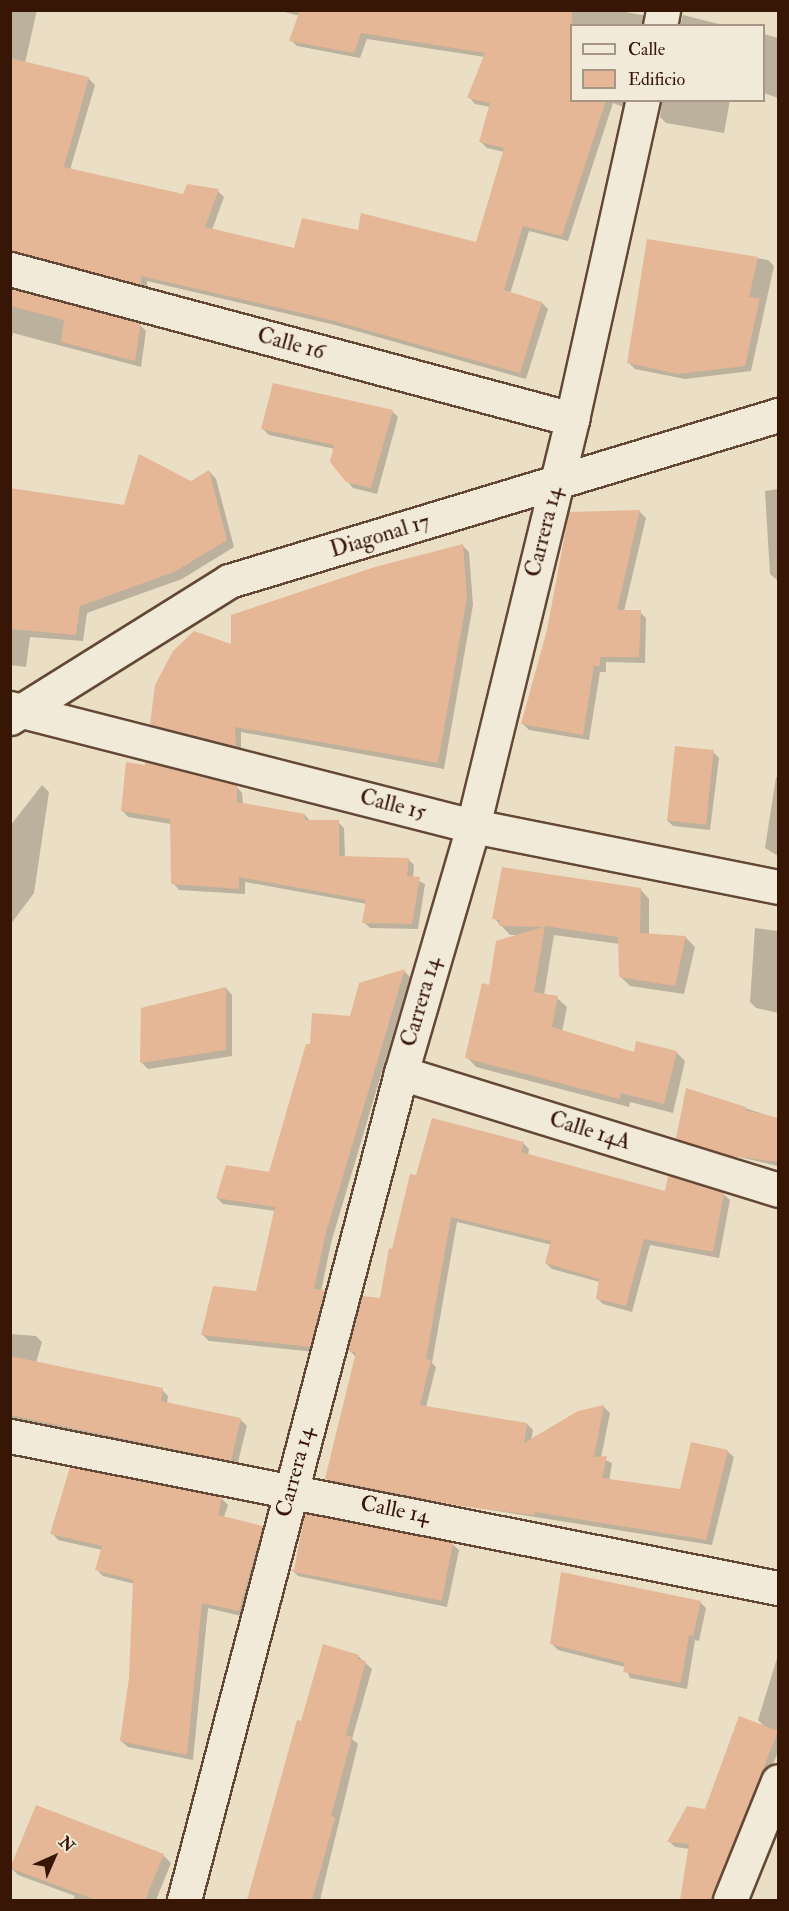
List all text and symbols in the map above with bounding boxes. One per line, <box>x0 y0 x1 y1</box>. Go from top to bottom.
legend <box>570 24 765 102</box>
text: Calle <box>628 38 665 61</box>
text: Edificio <box>628 68 685 91</box>
street label: Calle 16 <box>254 322 328 366</box>
street label: Carrera 14 <box>520 484 568 580</box>
street label: Diagonal 17 <box>327 508 433 564</box>
street label: Calle 15 <box>357 784 429 826</box>
street label: Carrera 14 <box>396 954 446 1050</box>
street label: Calle 14A <box>546 1106 634 1156</box>
street label: Carrera 14 <box>270 1424 320 1520</box>
street label: Calle 14 <box>358 1490 432 1530</box>
north arrow <box>24 1827 84 1887</box>
text: N <box>55 1832 79 1856</box>

